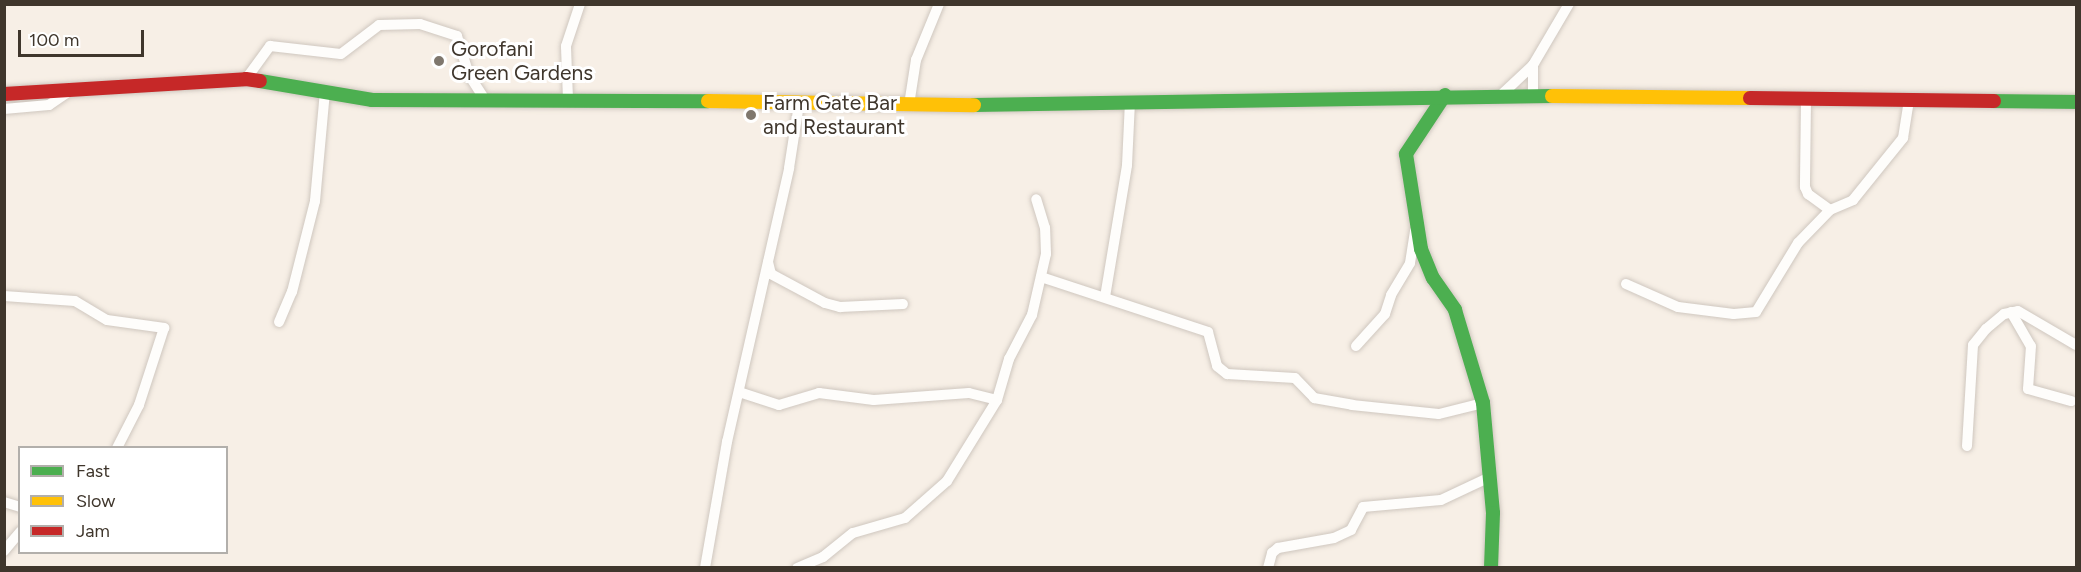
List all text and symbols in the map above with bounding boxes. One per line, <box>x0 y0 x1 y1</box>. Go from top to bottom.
scale bar <box>21 18 147 56</box>
text: 100 m <box>29 29 79 51</box>
place label: Gorofani Green Gardens <box>451 36 593 86</box>
marker: Gorofani Green Gardens <box>432 54 446 68</box>
place label: Farm Gate Bar and Restaurant <box>763 90 905 140</box>
marker: Farm Gate Bar and Restaurant <box>744 108 758 122</box>
legend <box>18 446 228 554</box>
text: Fast <box>76 460 110 482</box>
text: Slow <box>76 490 115 512</box>
text: Jam <box>76 520 110 542</box>

